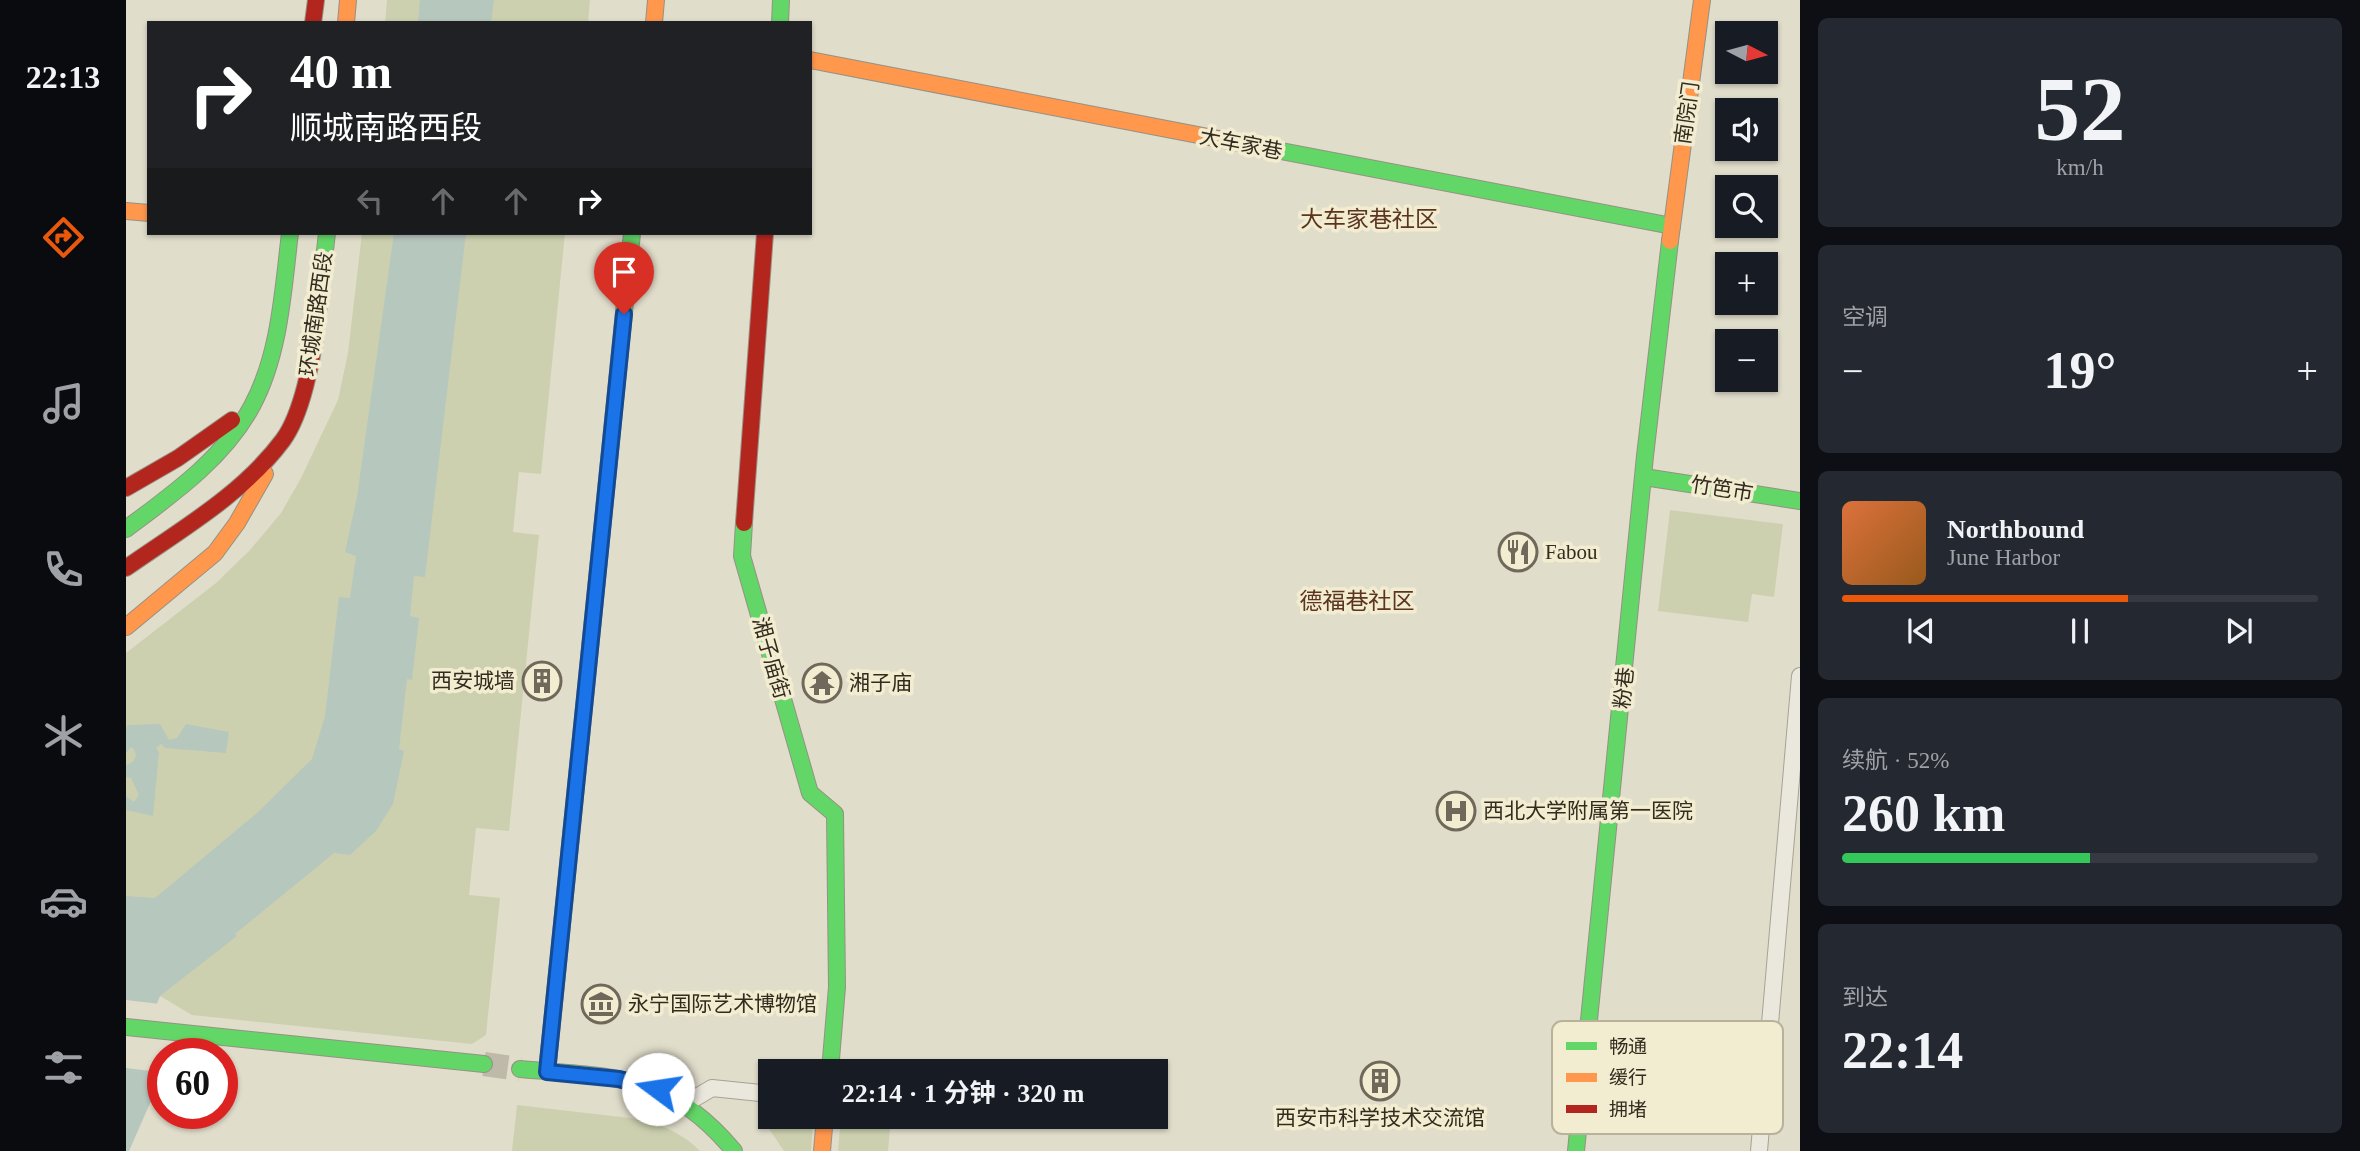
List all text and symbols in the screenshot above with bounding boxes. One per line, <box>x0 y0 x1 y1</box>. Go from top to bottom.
north arrow <box>1715 21 1778 84</box>
map controls <box>1715 21 1778 392</box>
text: 40 m <box>290 44 392 99</box>
icon: right <box>175 49 266 140</box>
text: 22:13 <box>26 59 100 95</box>
text: 52 <box>2035 59 2126 160</box>
street label: 南院门 <box>1671 80 1703 146</box>
button: sound <box>1715 98 1778 161</box>
text: 顺城南路西段 <box>290 110 482 146</box>
street label: 大车家巷 <box>1197 124 1285 164</box>
text: km/h <box>2056 155 2104 180</box>
button: search <box>1715 175 1778 238</box>
icon: left <box>351 182 389 220</box>
icon: ahead <box>424 182 462 220</box>
icon: ahead <box>497 182 535 220</box>
icon: right <box>570 182 608 220</box>
district label: 大车家巷社区 <box>1300 207 1438 232</box>
icon: directions <box>39 213 88 262</box>
pin <box>594 242 654 314</box>
street label: 环城南路西段 <box>295 250 337 378</box>
button: + <box>1715 252 1778 315</box>
icon: arrive <box>605 253 643 291</box>
text: 空调 <box>1842 305 1888 330</box>
button: − <box>1715 329 1778 392</box>
text: 19° <box>2044 342 2116 399</box>
text: − <box>1842 350 1863 392</box>
text: + <box>2297 350 2318 392</box>
icon: music <box>39 379 88 428</box>
street label: 竹笆市 <box>1689 472 1755 506</box>
text: Northbound <box>1947 515 2084 544</box>
restaurant icon: Fabou <box>1497 531 1539 573</box>
place label: Fabou <box>1545 540 1598 564</box>
icon: phone <box>39 545 88 594</box>
text: June Harbor <box>1947 545 2060 570</box>
district label: 德福巷社区 <box>1300 589 1415 614</box>
icon: previous <box>1902 612 1940 650</box>
icon: pause <box>2061 612 2099 650</box>
icon: next <box>2220 612 2258 650</box>
street label: 湘子庙街 <box>748 614 794 702</box>
building icon: 西安城墙 <box>521 660 563 702</box>
temple icon: 湘子庙 <box>801 662 843 704</box>
street label: 粉巷 <box>1610 666 1638 710</box>
place label: 西安城墙 <box>431 669 515 693</box>
place label: 湘子庙 <box>849 671 912 695</box>
icon: climate <box>39 711 88 760</box>
text: 续航 · 52% <box>1842 748 1949 773</box>
text: 260 km <box>1842 785 2005 842</box>
hospital icon: 西北大学附属第一医院 <box>1435 790 1477 832</box>
place label: 西北大学附属第一医院 <box>1483 799 1693 823</box>
icon: car <box>39 877 88 926</box>
museum icon: 永宁国际艺术博物馆 <box>580 983 622 1025</box>
text: 到达 <box>1842 985 1888 1010</box>
place label: 永宁国际艺术博物馆 <box>628 992 817 1016</box>
legend <box>1552 1021 1783 1134</box>
text: 22:14 <box>1842 1022 1963 1079</box>
text: 畅通 <box>1609 1036 1647 1057</box>
speed limit sign: 60 <box>147 1038 238 1129</box>
icon: filters <box>39 1043 88 1092</box>
position arrow <box>621 1052 695 1126</box>
building icon: 西安市科学技术交流馆 <box>1359 1060 1401 1102</box>
text: 缓行 <box>1609 1067 1647 1088</box>
text: 22:14 · 1 分钟 · 320 m <box>842 1079 1084 1108</box>
text: 拥堵 <box>1609 1099 1647 1120</box>
place label: 西安市科学技术交流馆 <box>1275 1106 1485 1130</box>

